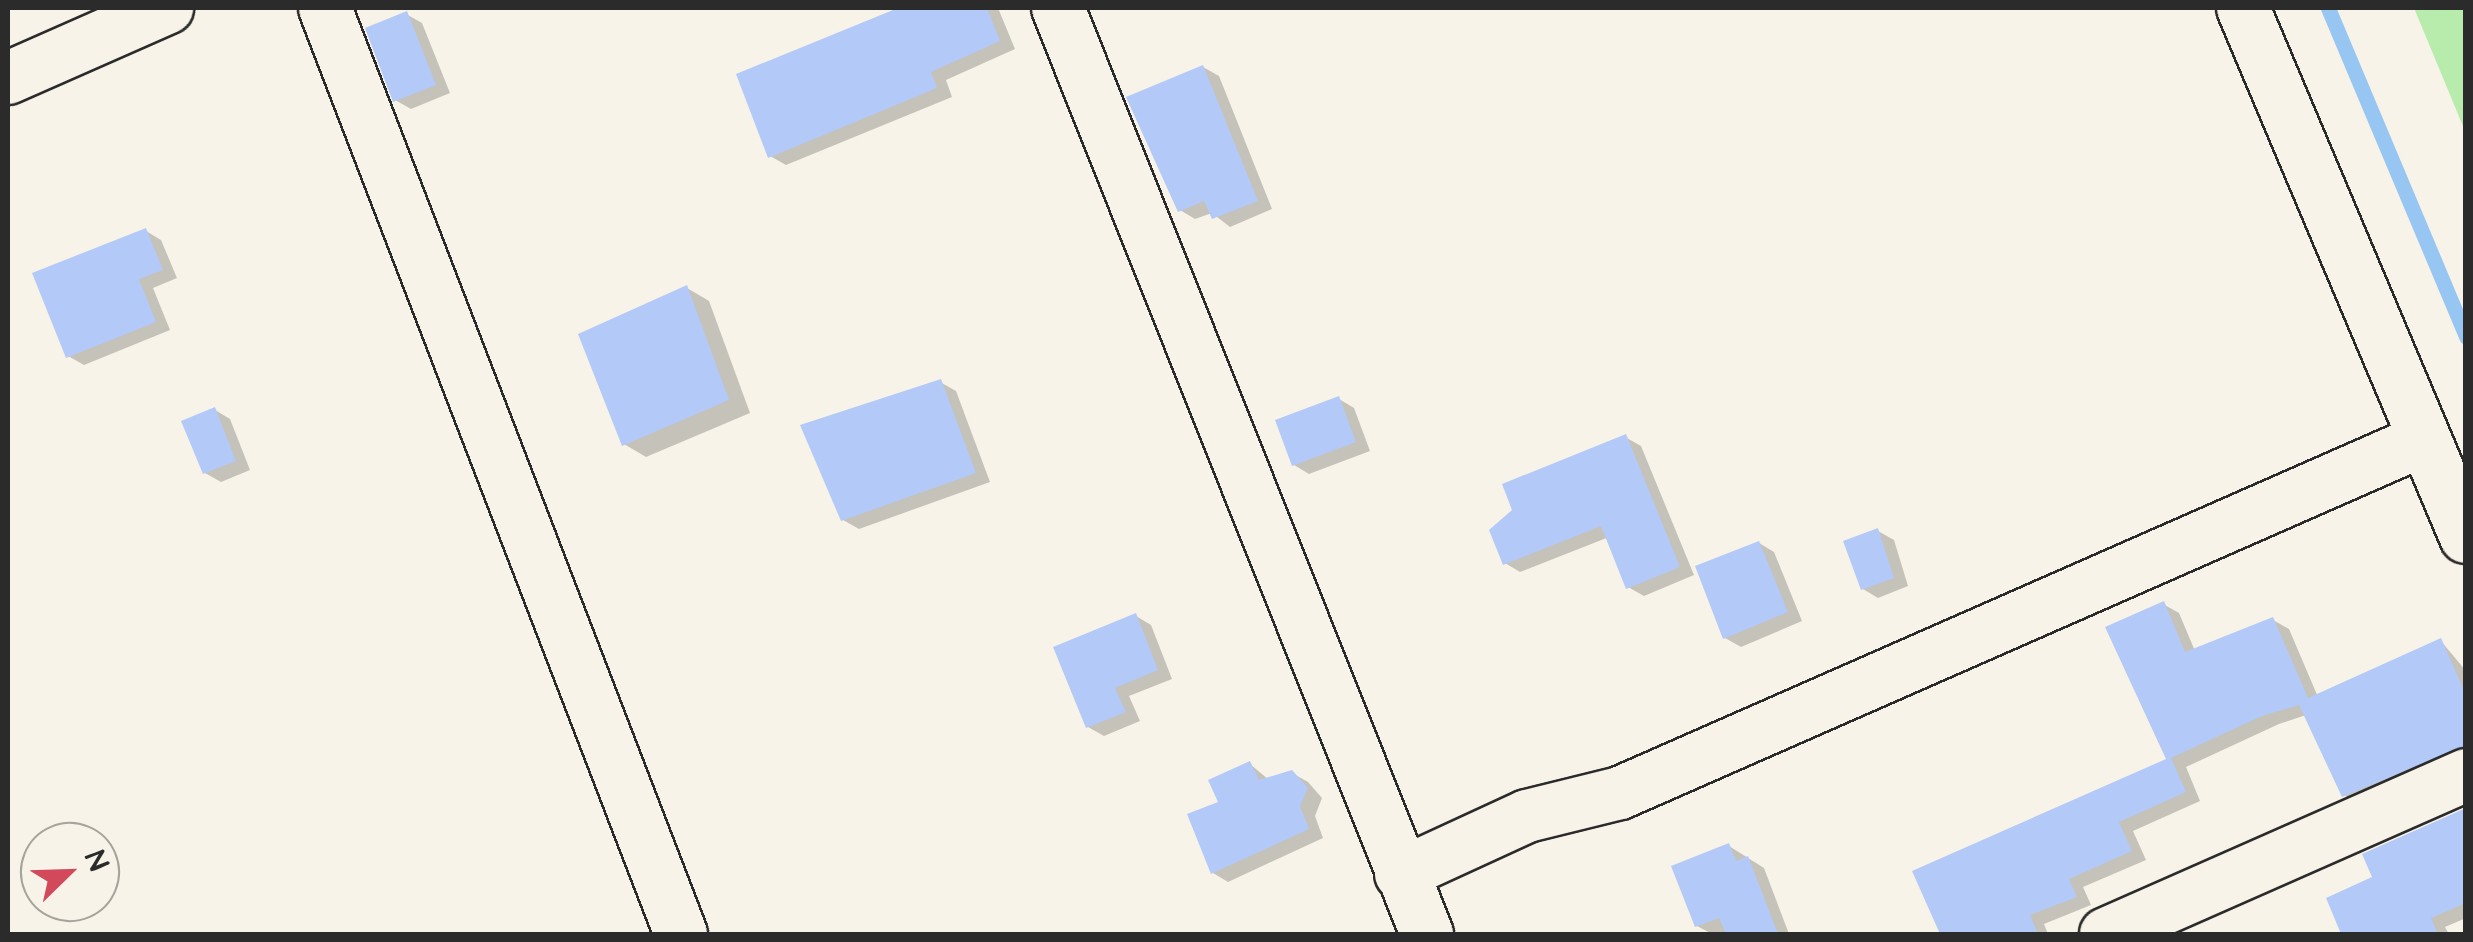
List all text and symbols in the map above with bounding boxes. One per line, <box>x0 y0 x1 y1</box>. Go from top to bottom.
north arrow <box>20 822 120 922</box>
text: N <box>75 845 118 877</box>

